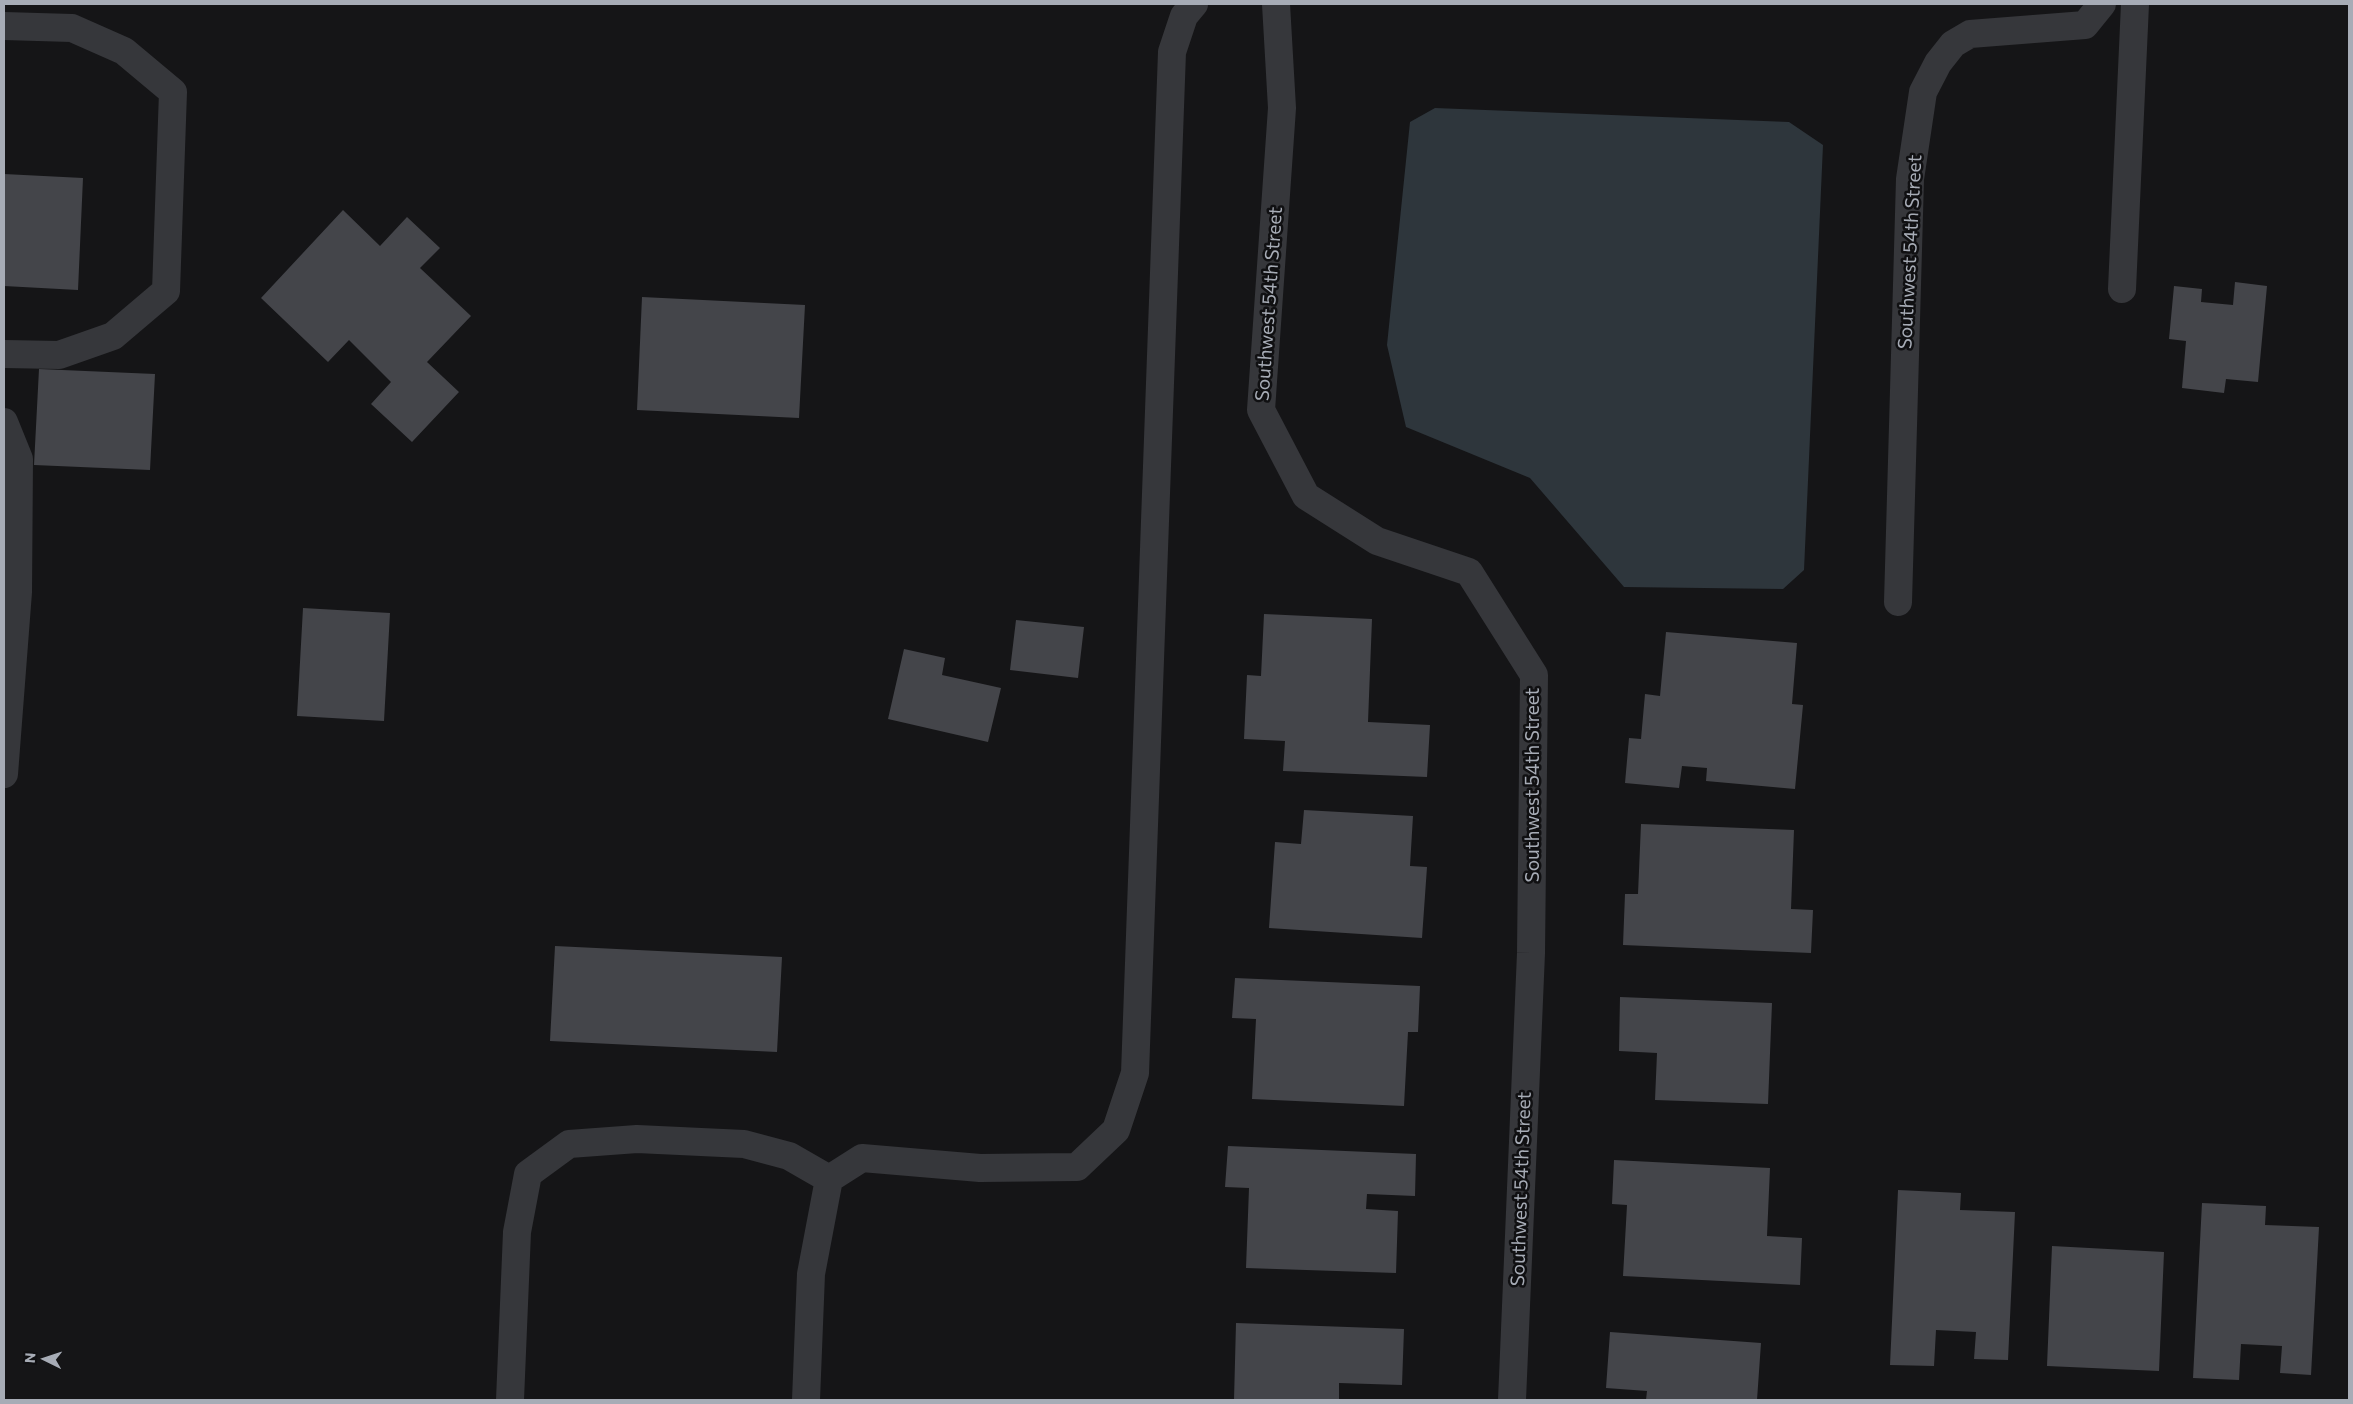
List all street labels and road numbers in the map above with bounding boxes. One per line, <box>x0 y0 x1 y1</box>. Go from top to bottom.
street label: Southwest 54th Street <box>1894 154 1926 350</box>
street label: Southwest 54th Street <box>1251 206 1287 402</box>
street label: Southwest 54th Street <box>1522 688 1544 882</box>
street label: Southwest 54th Street <box>1506 1091 1536 1287</box>

